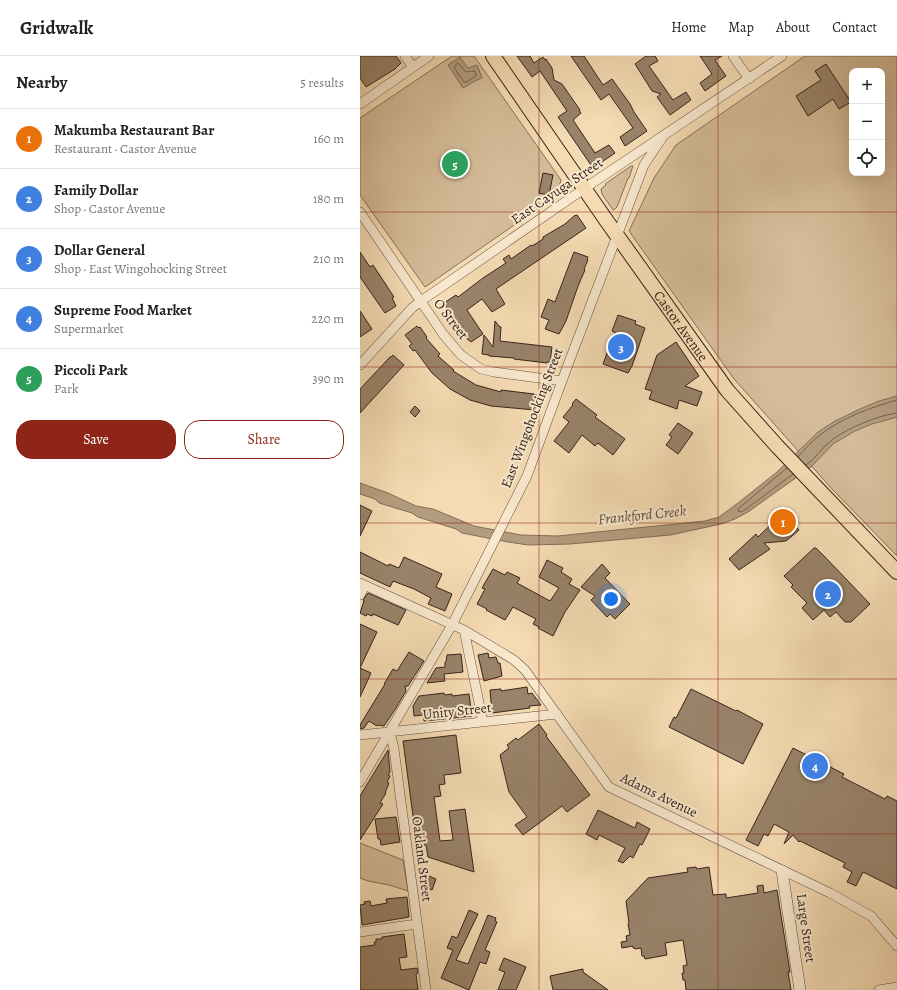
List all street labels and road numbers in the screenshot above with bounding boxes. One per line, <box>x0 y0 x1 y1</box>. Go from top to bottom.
street label: East Cayuga Street <box>507 153 607 229</box>
street label: Castor Avenue <box>650 287 713 365</box>
street label: O Street <box>429 295 473 344</box>
street label: East Wingohocking Street <box>496 345 568 491</box>
street label: Unity Street <box>422 698 493 724</box>
street label: Adams Avenue <box>616 768 701 822</box>
street label: Oakland Street <box>407 815 437 903</box>
street label: Large Street <box>792 892 820 964</box>

